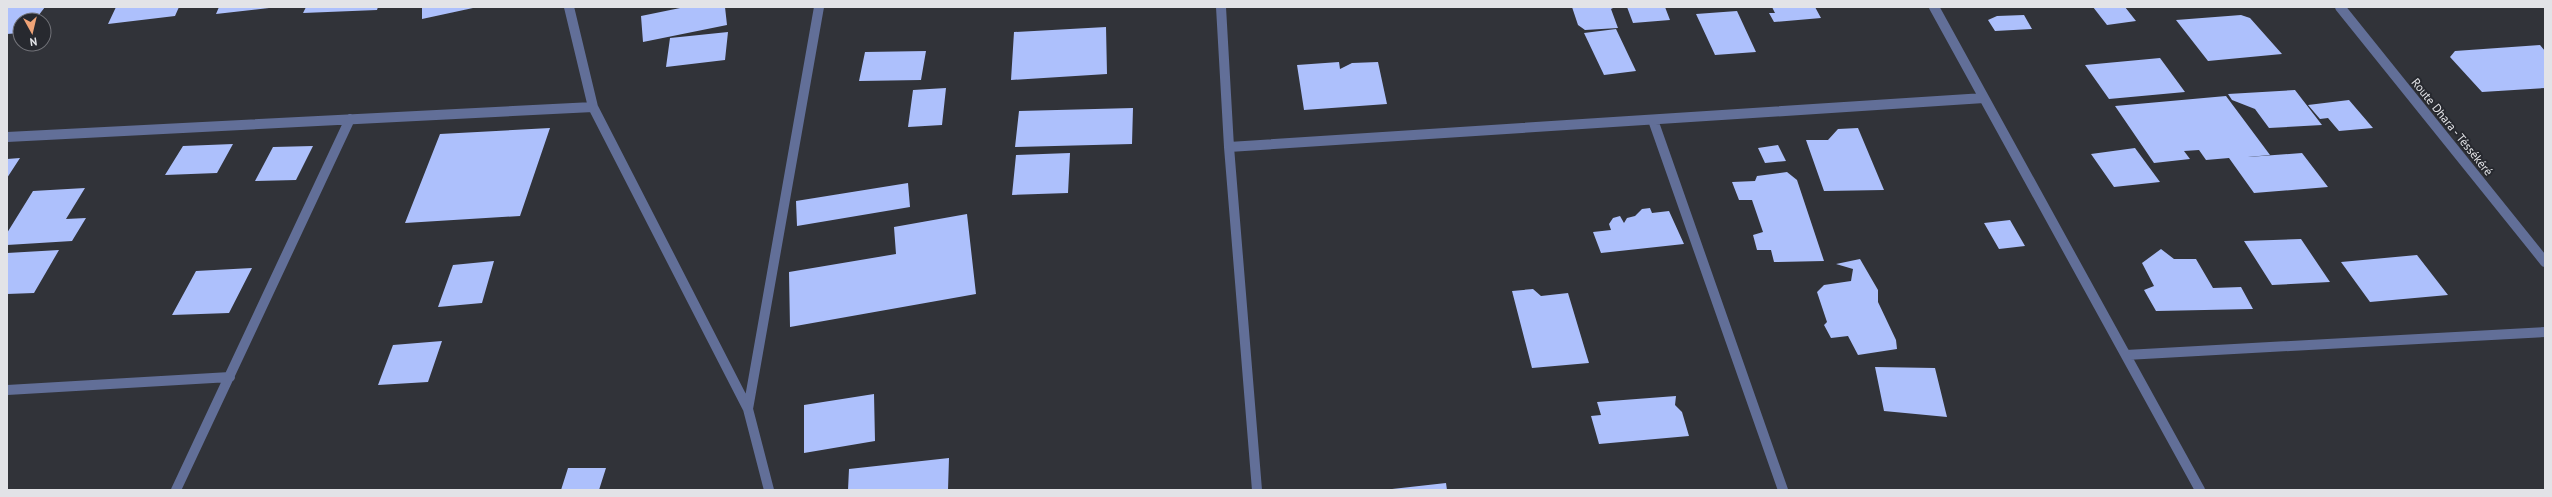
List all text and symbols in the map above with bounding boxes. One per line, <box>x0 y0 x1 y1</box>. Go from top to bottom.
north arrow <box>12 12 52 52</box>
text: N <box>29 34 38 49</box>
street label: Route Dhara - Téssékéré <box>2408 75 2496 178</box>

